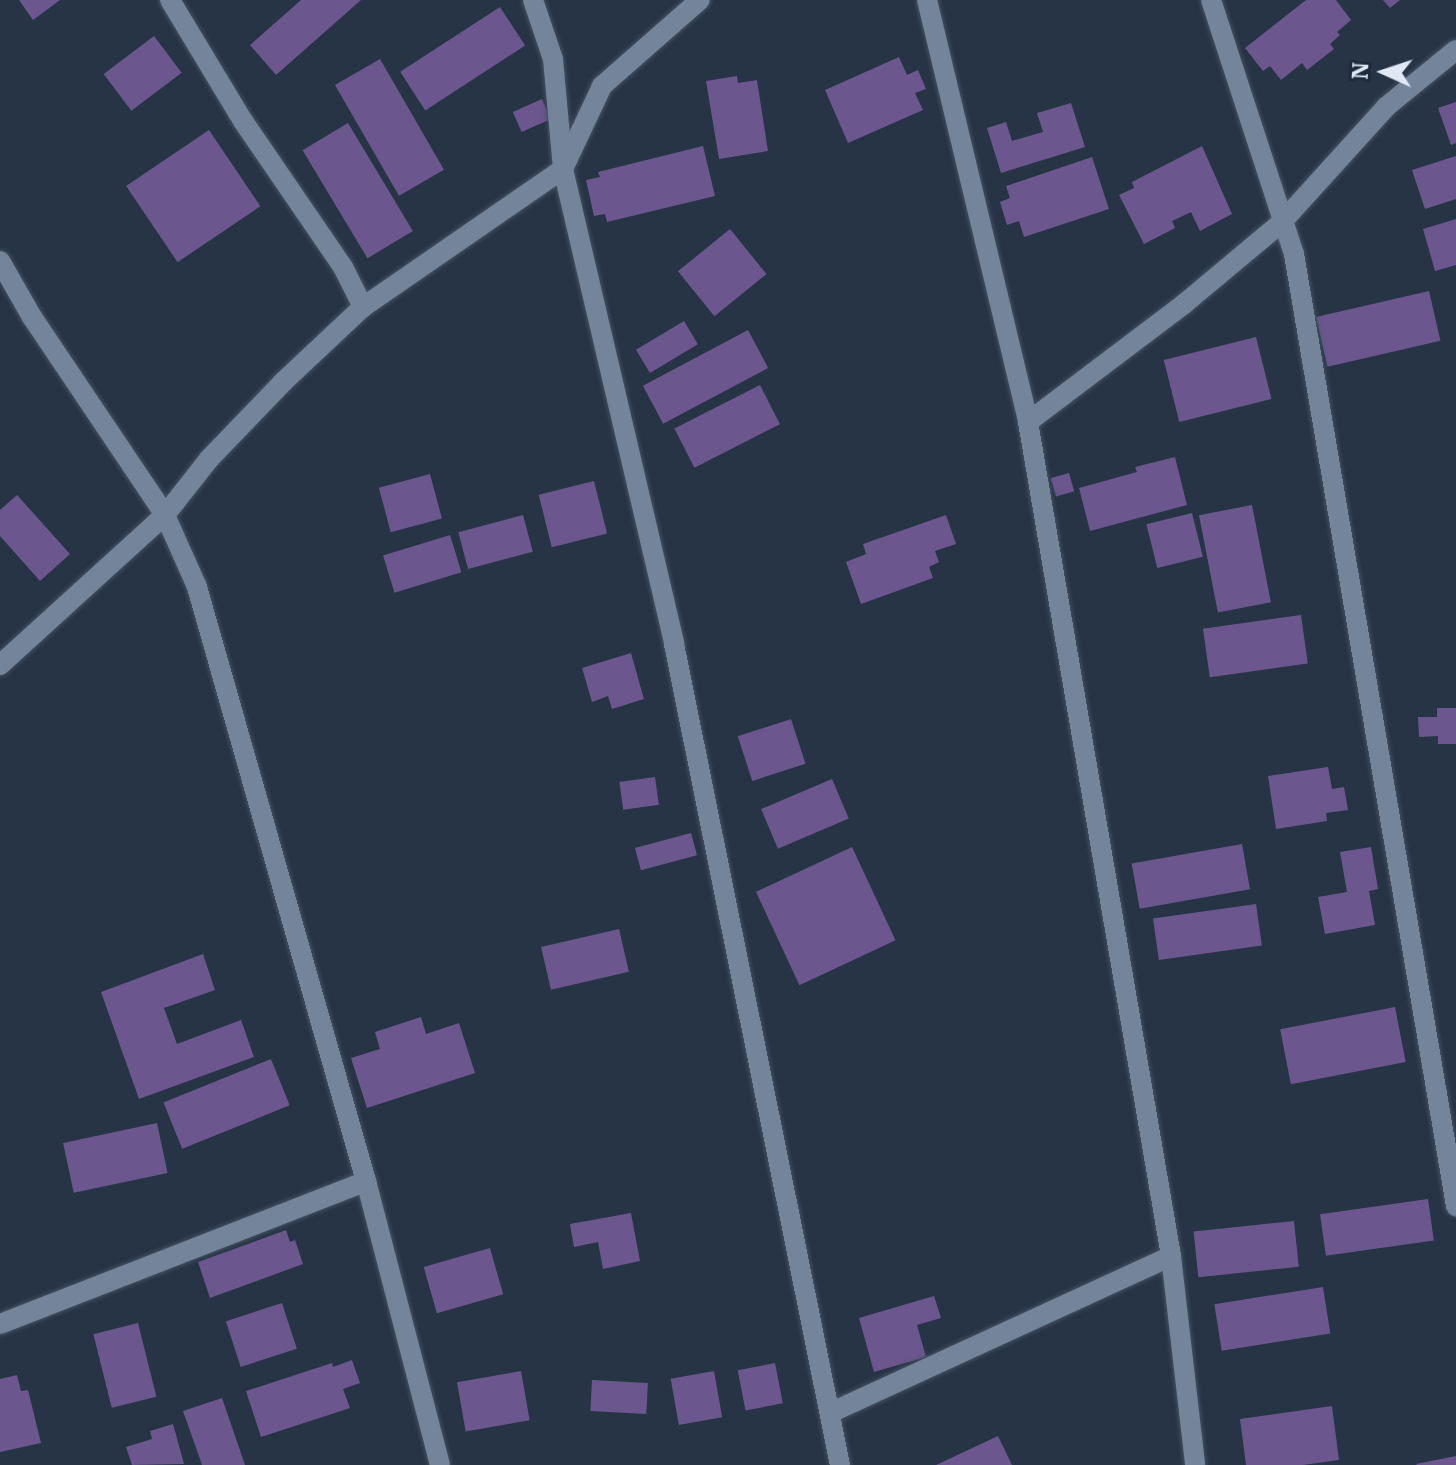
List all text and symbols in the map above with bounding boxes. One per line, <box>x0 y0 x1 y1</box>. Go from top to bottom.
north arrow <box>1344 32 1424 112</box>
text: N <box>1345 61 1374 80</box>

